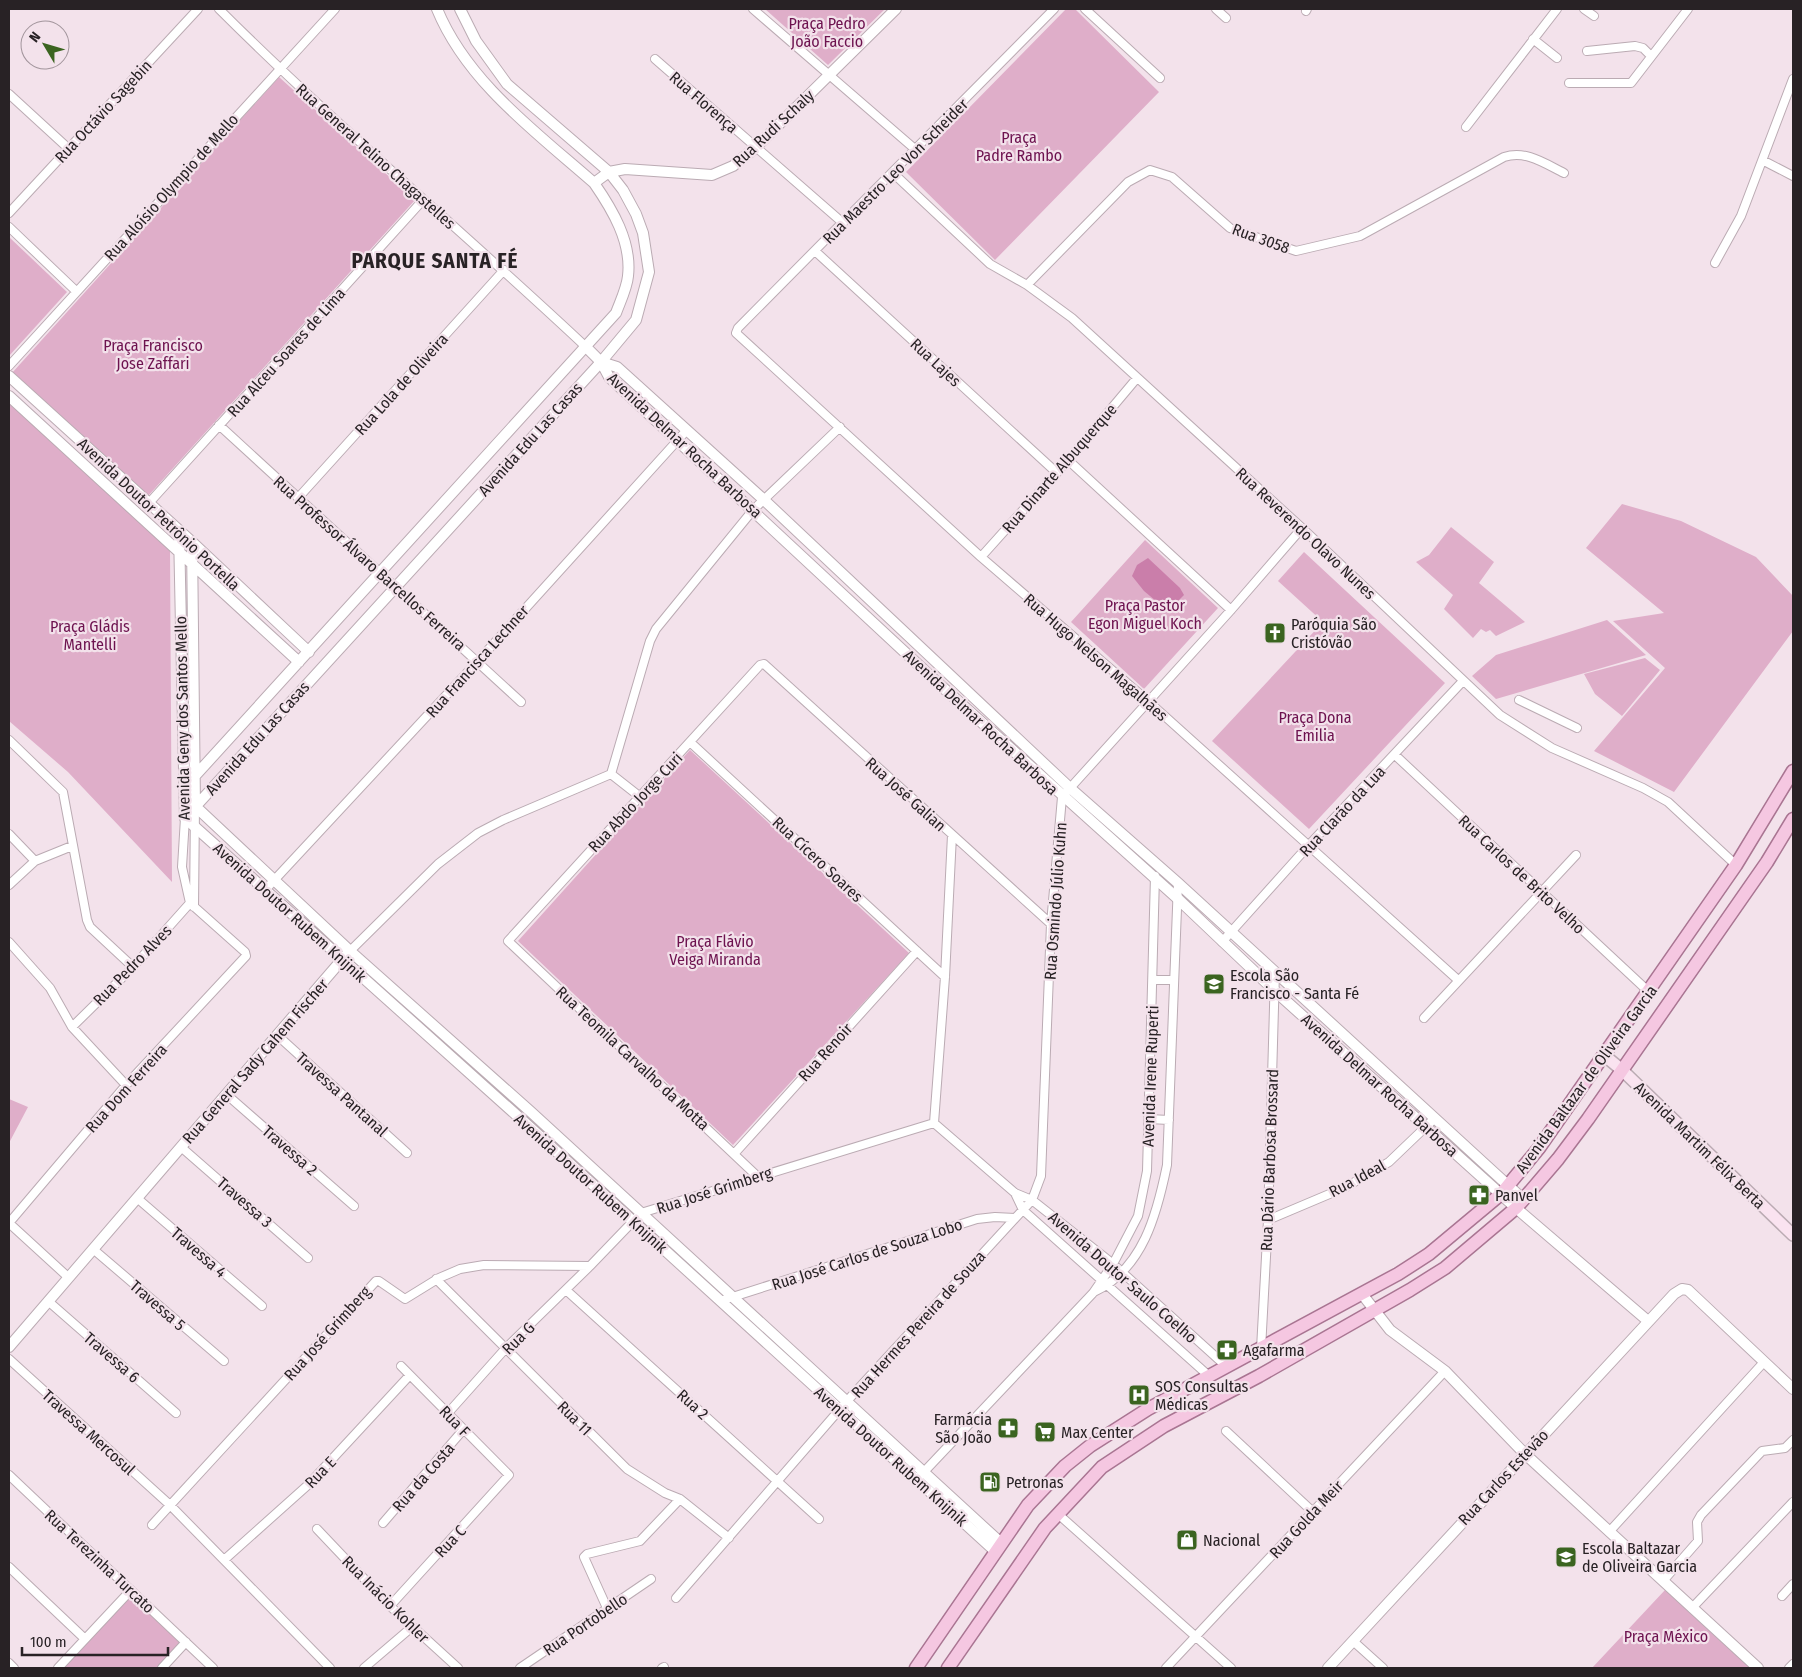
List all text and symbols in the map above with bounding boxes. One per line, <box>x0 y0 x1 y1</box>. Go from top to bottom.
park label: Praça Pedro João Faccio <box>788 14 866 51</box>
north arrow <box>20 20 70 70</box>
text: N <box>26 29 44 46</box>
street label: Rua Octávio Sagebin <box>51 56 156 167</box>
street label: Rua Florença <box>666 68 742 137</box>
street label: Rua General Telino Chagastelles <box>292 80 459 233</box>
street label: Rua Rudi Schaly <box>729 85 819 171</box>
street label: Rua Maestro Leo Von Scheider <box>819 94 972 248</box>
street label: Rua Aloísio Olympio de Mello <box>100 110 242 265</box>
park label: Praça Padre Rambo <box>976 128 1062 165</box>
street label: Rua 3058 <box>1230 219 1292 258</box>
district label: PARQUE SANTA FÉ <box>352 247 518 274</box>
street label: Rua Alceu Soares de Lima <box>223 284 349 421</box>
street label: Rua Lola de Oliveira <box>351 330 452 439</box>
street label: Rua Lajes <box>906 334 965 391</box>
park label: Praça Francisco Jose Zaffari <box>103 336 203 373</box>
street label: Avenida Delmar Rocha Barbosa <box>603 369 766 522</box>
street label: Avenida Edu Las Casas <box>474 379 586 500</box>
street label: Rua Dinarte Albuquerque <box>998 400 1121 537</box>
street label: Avenida Doutor Petrônio Portella <box>74 434 244 595</box>
street label: Rua Reverendo Olavo Nunes <box>1232 464 1380 603</box>
street label: Rua Professor Álvaro Barcellos Ferreira <box>270 472 470 655</box>
street label: Rua Hugo Nelson Magalhães <box>1020 590 1172 725</box>
park label: Praça Pastor Egon Miguel Koch <box>1088 596 1202 633</box>
street label: Rua Francisca Lechner <box>422 601 533 721</box>
place label: Paróquia São Cristóvão <box>1291 615 1377 652</box>
street label: Avenida Geny dos Santos Mello <box>171 616 194 820</box>
park label: Praça Gládis Mantelli <box>50 617 130 654</box>
church icon: Paróquia São Cristóvão <box>1263 621 1287 645</box>
street label: Avenida Delmar Rocha Barbosa <box>899 646 1062 799</box>
street label: Avenida Edu Las Casas <box>201 678 313 799</box>
park label: Praça Dona Emilia <box>1278 708 1352 745</box>
street label: Rua Abdo Jorge Curi <box>584 749 686 856</box>
street label: Rua José Galian <box>862 753 950 835</box>
street label: Rua Clarão da Lua <box>1296 762 1389 861</box>
street label: Rua Carlos de Brito Velho <box>1455 811 1589 938</box>
street label: Rua Cícero Soares <box>769 813 867 906</box>
street label: Rua Osmindo Júlio Kuhn <box>1041 822 1070 980</box>
street label: Avenida Doutor Rubem Knijnik <box>209 839 370 986</box>
street label: Rua Pedro Alves <box>89 921 176 1010</box>
park label: Praça Flávio Veiga Miranda <box>669 932 761 969</box>
place label: Escola São Francisco - Santa Fé <box>1230 966 1359 1003</box>
school or university icon: Escola São Francisco - Santa Fé <box>1202 972 1226 996</box>
street label: Rua General Sady Cahem Fischer <box>179 975 333 1148</box>
street label: Avenida Baltazar de Oliveira Garcia <box>1512 981 1661 1177</box>
street label: Rua Teomila Carvalho da Motta <box>552 982 713 1135</box>
street label: Avenida Irene Ruperti <box>1139 1005 1162 1147</box>
street label: Avenida Delmar Rocha Barbosa <box>1297 1010 1462 1161</box>
street label: Rua Renoir <box>794 1019 857 1085</box>
street label: Rua Dom Ferreira <box>82 1040 171 1136</box>
street label: Travessa Pantanal <box>292 1048 391 1140</box>
street label: Rua Dário Barbosa Brossard <box>1257 1069 1282 1251</box>
street label: Avenida Martim Félix Berta <box>1630 1078 1769 1213</box>
street label: Avenida Doutor Rubem Knijnik <box>510 1110 671 1257</box>
street label: Travessa 2 <box>258 1121 321 1179</box>
street label: Rua Ideal <box>1326 1156 1389 1201</box>
street label: Rua José Grimberg <box>654 1163 775 1218</box>
street label: Travessa 3 <box>213 1173 276 1231</box>
pharmacy icon: Panvel <box>1467 1183 1491 1207</box>
place label: Panvel <box>1495 1186 1538 1205</box>
street label: Avenida Doutor Saulo Coelho <box>1045 1208 1201 1347</box>
street label: Rua José Carlos de Souza Lobo <box>769 1215 965 1294</box>
street label: Travessa 4 <box>167 1223 230 1282</box>
street label: Rua Hermes Pereira de Souza <box>847 1247 989 1402</box>
street label: Travessa 5 <box>126 1276 189 1334</box>
street label: Rua José Grimberg <box>280 1282 375 1384</box>
street label: Rua G <box>498 1318 538 1358</box>
street label: Travessa 6 <box>80 1328 143 1387</box>
pharmacy icon: Agafarma <box>1215 1338 1239 1362</box>
place label: Agafarma <box>1243 1341 1305 1360</box>
place label: SOS Consultas Médicas <box>1155 1377 1249 1414</box>
street label: Avenida Doutor Rubem Knijnik <box>810 1383 971 1530</box>
hospital icon: SOS Consultas Médicas <box>1127 1383 1151 1407</box>
street label: Rua 2 <box>673 1385 712 1423</box>
street label: Travessa Mercosul <box>38 1386 139 1479</box>
street label: Rua 11 <box>553 1397 596 1440</box>
street label: Rua F <box>435 1402 474 1441</box>
place label: Farmácia São João <box>934 1410 992 1447</box>
pharmacy icon: Farmácia São João <box>996 1416 1020 1440</box>
supermarket icon: Max Center <box>1033 1420 1057 1444</box>
place label: Max Center <box>1061 1423 1134 1442</box>
street label: Rua Carlos Estevão <box>1454 1426 1552 1529</box>
street label: Rua da Costa <box>388 1439 458 1516</box>
street label: Rua E <box>301 1453 340 1492</box>
fuel station icon: Petronas <box>978 1470 1002 1494</box>
place label: Petronas <box>1006 1473 1064 1492</box>
street label: Rua Golda Meir <box>1265 1476 1348 1562</box>
street label: Rua Terezinha Turcato <box>41 1506 158 1617</box>
street label: Rua C <box>431 1521 470 1561</box>
shop icon: Nacional <box>1175 1528 1199 1552</box>
place label: Nacional <box>1203 1531 1260 1550</box>
place label: Escola Baltazar de Oliveira Garcia <box>1582 1539 1697 1576</box>
school or university icon: Escola Baltazar de Oliveira Garcia <box>1554 1545 1578 1569</box>
street label: Rua Inácio Kohler <box>338 1552 433 1647</box>
street label: Rua Portobello <box>540 1589 631 1659</box>
scale bar <box>22 1624 169 1656</box>
park label: Praça México <box>1624 1627 1708 1646</box>
text: 100 m <box>30 1633 67 1651</box>

